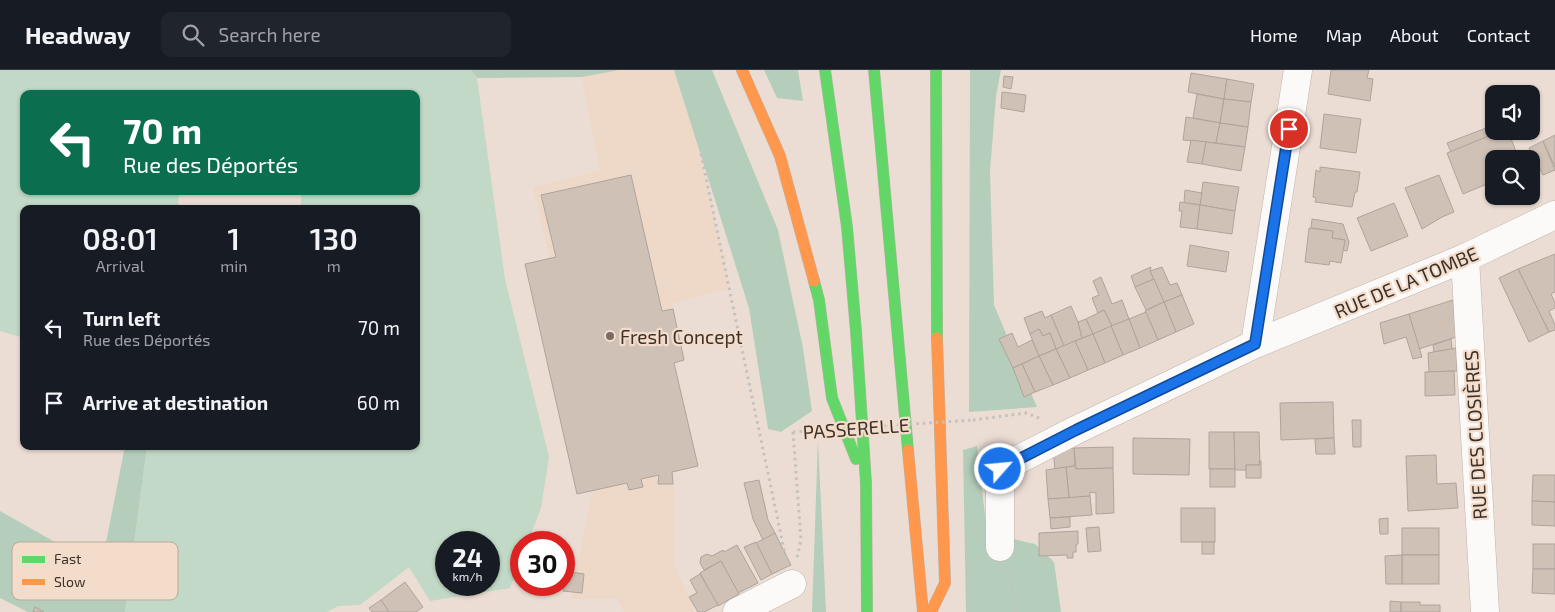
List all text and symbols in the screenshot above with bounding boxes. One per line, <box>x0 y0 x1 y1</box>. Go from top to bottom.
search box <box>161 12 511 57</box>
text: Headway <box>25 20 131 49</box>
icon: search <box>179 21 207 49</box>
text: Search here <box>219 23 321 46</box>
text: Home <box>1250 24 1298 46</box>
text: Map <box>1326 24 1362 46</box>
text: About <box>1390 24 1439 46</box>
text: Contact <box>1467 24 1530 46</box>
map controls <box>1485 85 1540 205</box>
button: sound <box>1485 85 1540 140</box>
pin <box>1268 108 1310 150</box>
text: 70 m <box>123 109 202 151</box>
icon: left <box>40 110 105 175</box>
icon: arrive <box>1275 115 1303 143</box>
button: search <box>1485 150 1540 205</box>
text: Rue des Déportés <box>123 151 298 177</box>
text: 08:01 <box>82 220 158 256</box>
text: 1 <box>228 220 240 256</box>
text: 130 <box>310 220 358 256</box>
street label: RUE DE LA TOMBE <box>1331 241 1481 323</box>
text: Arrival <box>96 256 144 275</box>
text: min <box>220 256 247 275</box>
text: m <box>327 256 341 275</box>
text: Turn left <box>83 307 160 330</box>
icon: left <box>40 314 68 342</box>
text: 70 m <box>358 316 400 339</box>
place label: Fresh Concept <box>620 325 743 348</box>
text: Rue des Déportés <box>83 330 210 349</box>
marker: Fresh Concept <box>604 330 616 342</box>
street label: RUE DES CLOSIÈRES <box>1459 350 1491 520</box>
icon: arrive <box>40 389 68 417</box>
text: Arrive at destination <box>83 391 268 414</box>
text: 60 m <box>357 391 400 414</box>
street label: PASSERELLE <box>802 413 910 443</box>
position arrow <box>973 442 1025 494</box>
speed limit sign: 30 <box>510 531 575 596</box>
legend <box>12 542 178 600</box>
text: 24 <box>452 542 483 572</box>
text: Fast <box>54 550 81 567</box>
text: km/h <box>453 569 482 583</box>
text: Slow <box>54 573 86 590</box>

